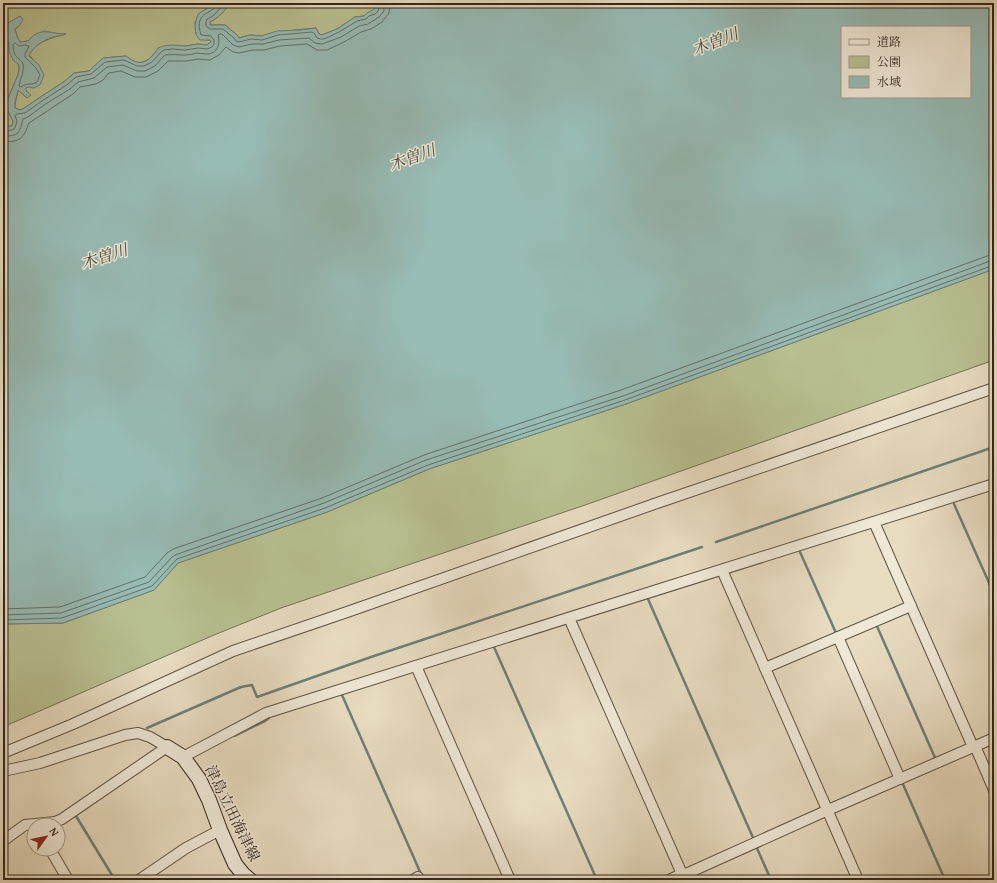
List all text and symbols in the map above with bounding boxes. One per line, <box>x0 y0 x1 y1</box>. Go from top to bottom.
water label: 木曽川 <box>688 20 744 61</box>
legend <box>841 26 971 98</box>
text: 道路 <box>877 33 901 50</box>
text: 公園 <box>877 53 901 70</box>
text: 水域 <box>877 73 901 90</box>
water label: 木曽川 <box>385 137 441 176</box>
water label: 木曽川 <box>77 237 132 275</box>
street label: 津島立田海津線 <box>201 761 265 865</box>
north arrow <box>26 817 66 857</box>
text: N <box>46 824 63 840</box>

